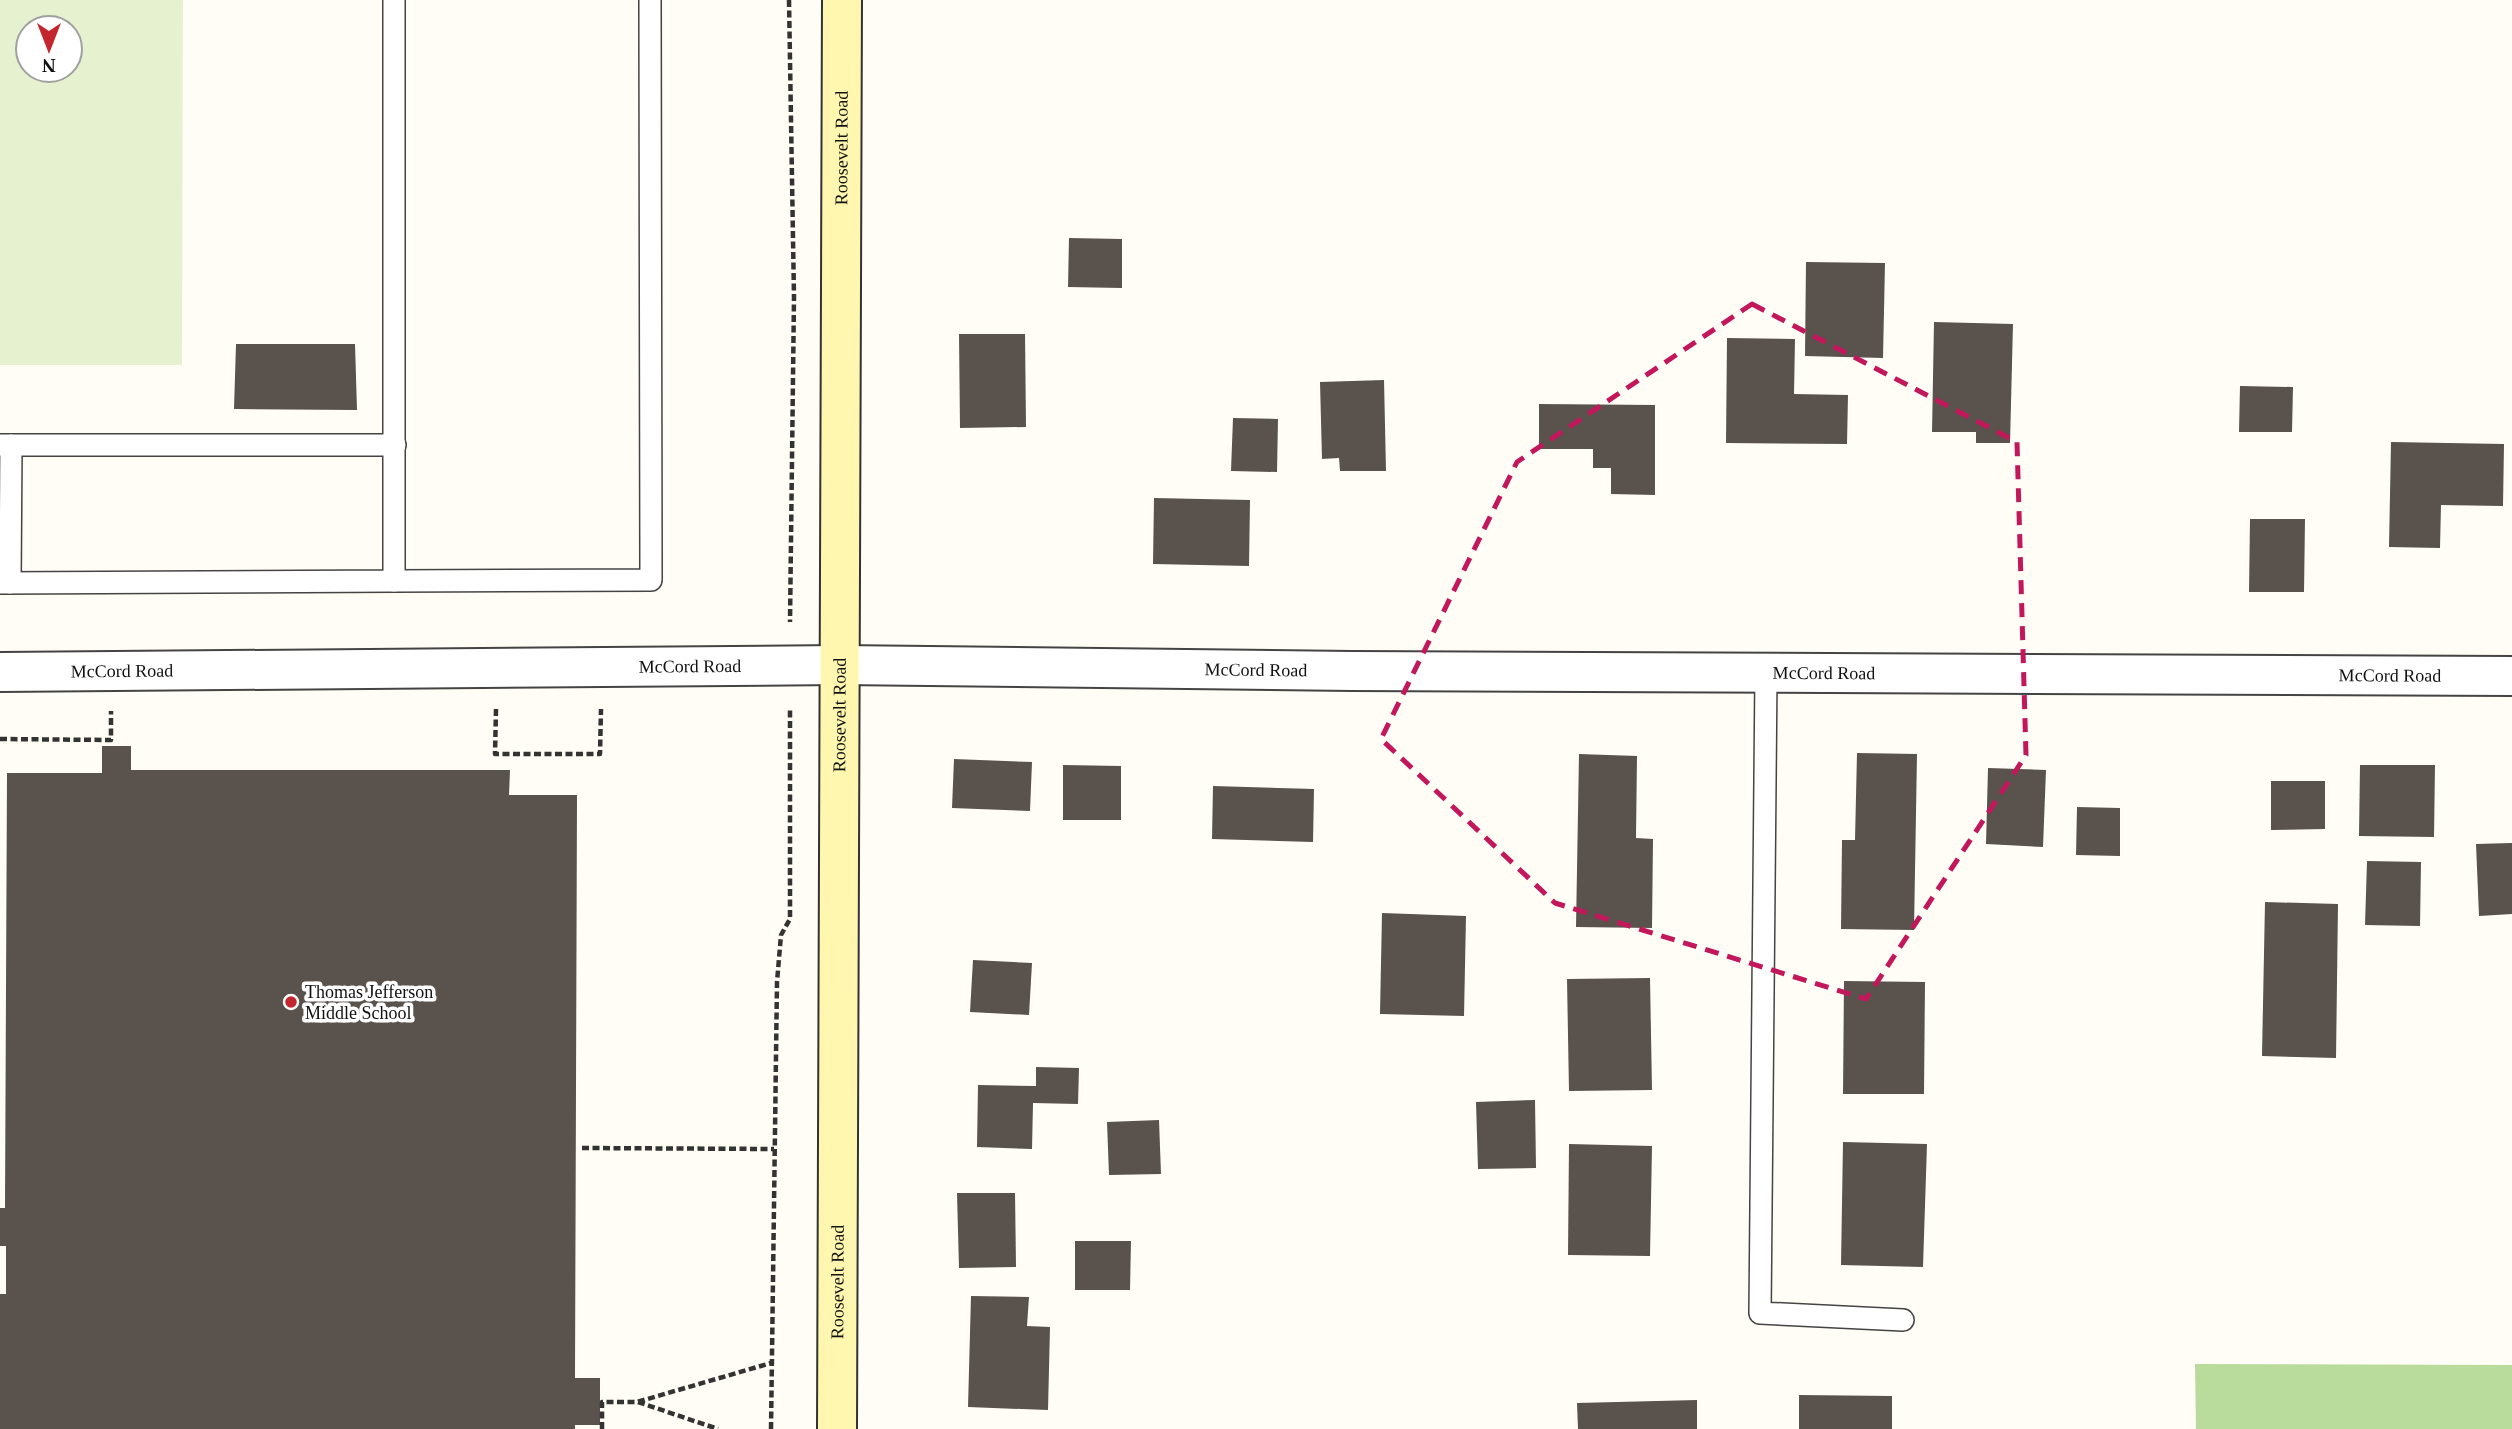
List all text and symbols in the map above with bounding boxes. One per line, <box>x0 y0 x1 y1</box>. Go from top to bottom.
north arrow <box>14 14 84 84</box>
text: N <box>42 55 56 76</box>
street label: Roosevelt Road <box>831 91 852 205</box>
street label: McCord Road <box>639 656 741 677</box>
street label: Roosevelt Road <box>829 658 850 772</box>
street label: McCord Road <box>1205 659 1307 680</box>
street label: McCord Road <box>71 661 173 681</box>
street label: McCord Road <box>1773 663 1875 683</box>
street label: McCord Road <box>2339 665 2441 686</box>
place label: Thomas Jefferson Middle School <box>305 982 433 1023</box>
marker: Thomas Jefferson Middle School <box>283 994 299 1010</box>
street label: Roosevelt Road <box>827 1225 848 1339</box>

